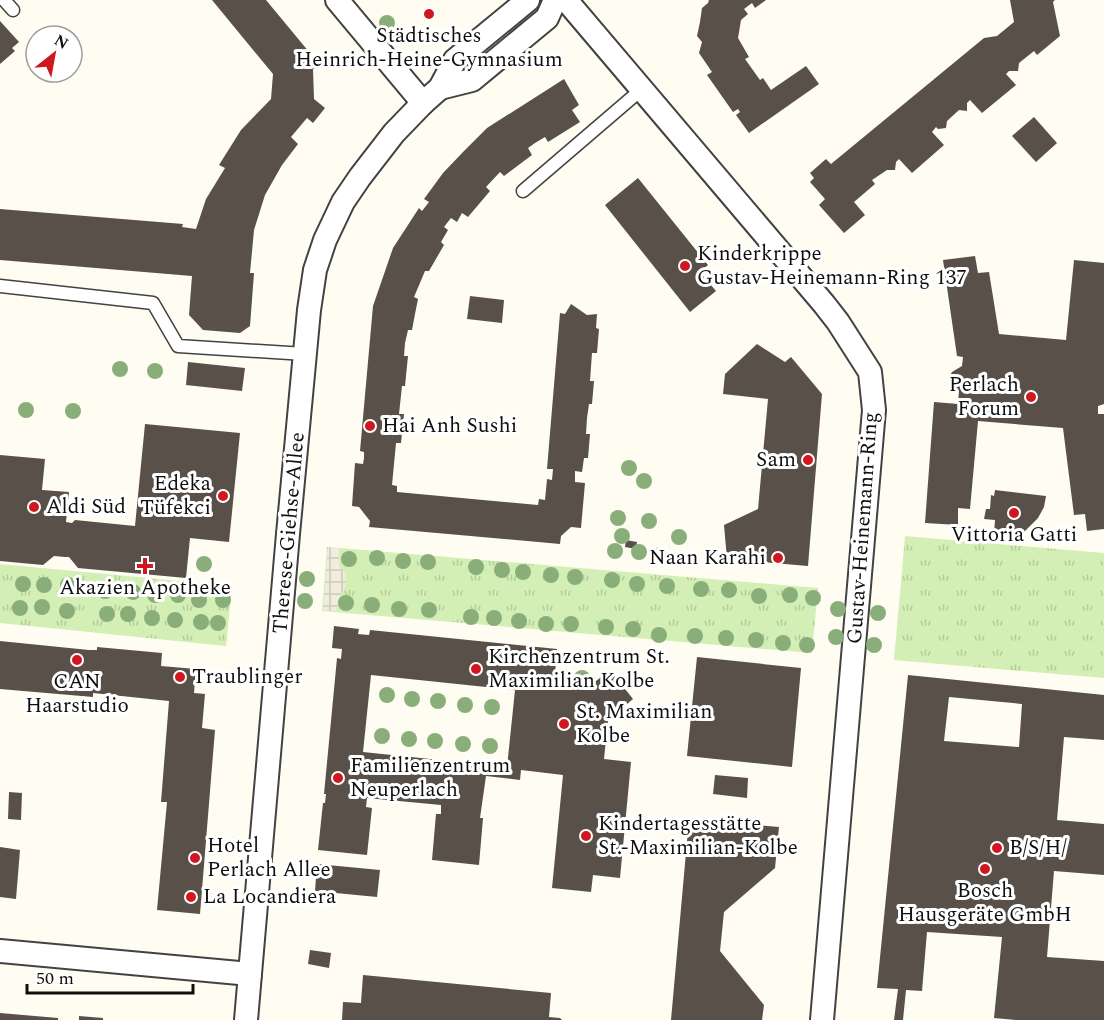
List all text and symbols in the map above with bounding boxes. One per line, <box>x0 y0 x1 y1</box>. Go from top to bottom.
marker: Städtisches Heinrich-Heine-Gymnasium <box>422 7 436 21</box>
place label: Städtisches Heinrich-Heine-Gymnasium <box>295 20 563 76</box>
north arrow <box>24 24 84 84</box>
text: N <box>49 28 73 56</box>
place label: Kinderkrippe Gustav-Heinemann-Ring 137 <box>697 238 967 294</box>
marker: Kinderkrippe Gustav-Heinemann-Ring 137 <box>678 259 692 273</box>
place label: Perlach Forum <box>949 369 1019 425</box>
marker: Perlach Forum <box>1024 390 1038 404</box>
place label: Hai Anh Sushi <box>382 410 517 442</box>
street label: Gustav-Heinemann-Ring <box>839 411 887 645</box>
marker: Hai Anh Sushi <box>363 419 377 433</box>
street label: Therese-Giehse-Allee <box>264 431 314 635</box>
place label: Sam <box>756 444 796 476</box>
marker: Sam <box>801 453 815 467</box>
place label: Edeka Tüfekci <box>140 468 212 524</box>
marker: Edeka Tüfekci <box>216 489 230 503</box>
place label: Aldi Süd <box>46 491 126 523</box>
marker: Aldi Süd <box>27 500 41 514</box>
marker: Vittoria Gatti <box>1007 506 1021 520</box>
place label: Vittoria Gatti <box>951 519 1077 551</box>
place label: Naan Karahi <box>649 542 766 574</box>
marker: Naan Karahi <box>771 551 785 565</box>
marker: Akazien Apotheke <box>138 559 152 573</box>
place label: Akazien Apotheke <box>59 572 231 604</box>
place label: Kirchenzentrum St. Maximilian Kolbe <box>488 641 670 697</box>
marker: CAN Haarstudio <box>70 653 84 667</box>
place label: Traublinger <box>192 661 303 693</box>
marker: Kirchenzentrum St. Maximilian Kolbe <box>469 662 483 676</box>
place label: CAN Haarstudio <box>25 666 129 722</box>
marker: Traublinger <box>173 670 187 684</box>
place label: St. Maximilian Kolbe <box>576 696 712 752</box>
marker: St. Maximilian Kolbe <box>557 717 571 731</box>
place label: Familienzentrum Neuperlach <box>350 750 510 806</box>
marker: Familienzentrum Neuperlach <box>331 771 345 785</box>
place label: Kindertagesstätte St.-Maximilian-Kolbe <box>598 808 798 864</box>
marker: Kindertagesstätte St.-Maximilian-Kolbe <box>579 829 593 843</box>
place label: Hotel Perlach Allee <box>207 830 331 886</box>
place label: B/S/H/ <box>1009 832 1067 864</box>
marker: B/S/H/ <box>990 841 1004 855</box>
marker: Hotel Perlach Allee <box>188 851 202 865</box>
marker: Bosch Hausgeräte GmbH <box>978 862 992 876</box>
place label: Bosch Hausgeräte GmbH <box>898 875 1072 931</box>
place label: La Locandiera <box>203 881 337 913</box>
marker: La Locandiera <box>184 890 198 904</box>
scale bar <box>27 957 194 995</box>
text: 50 m <box>36 965 74 992</box>

